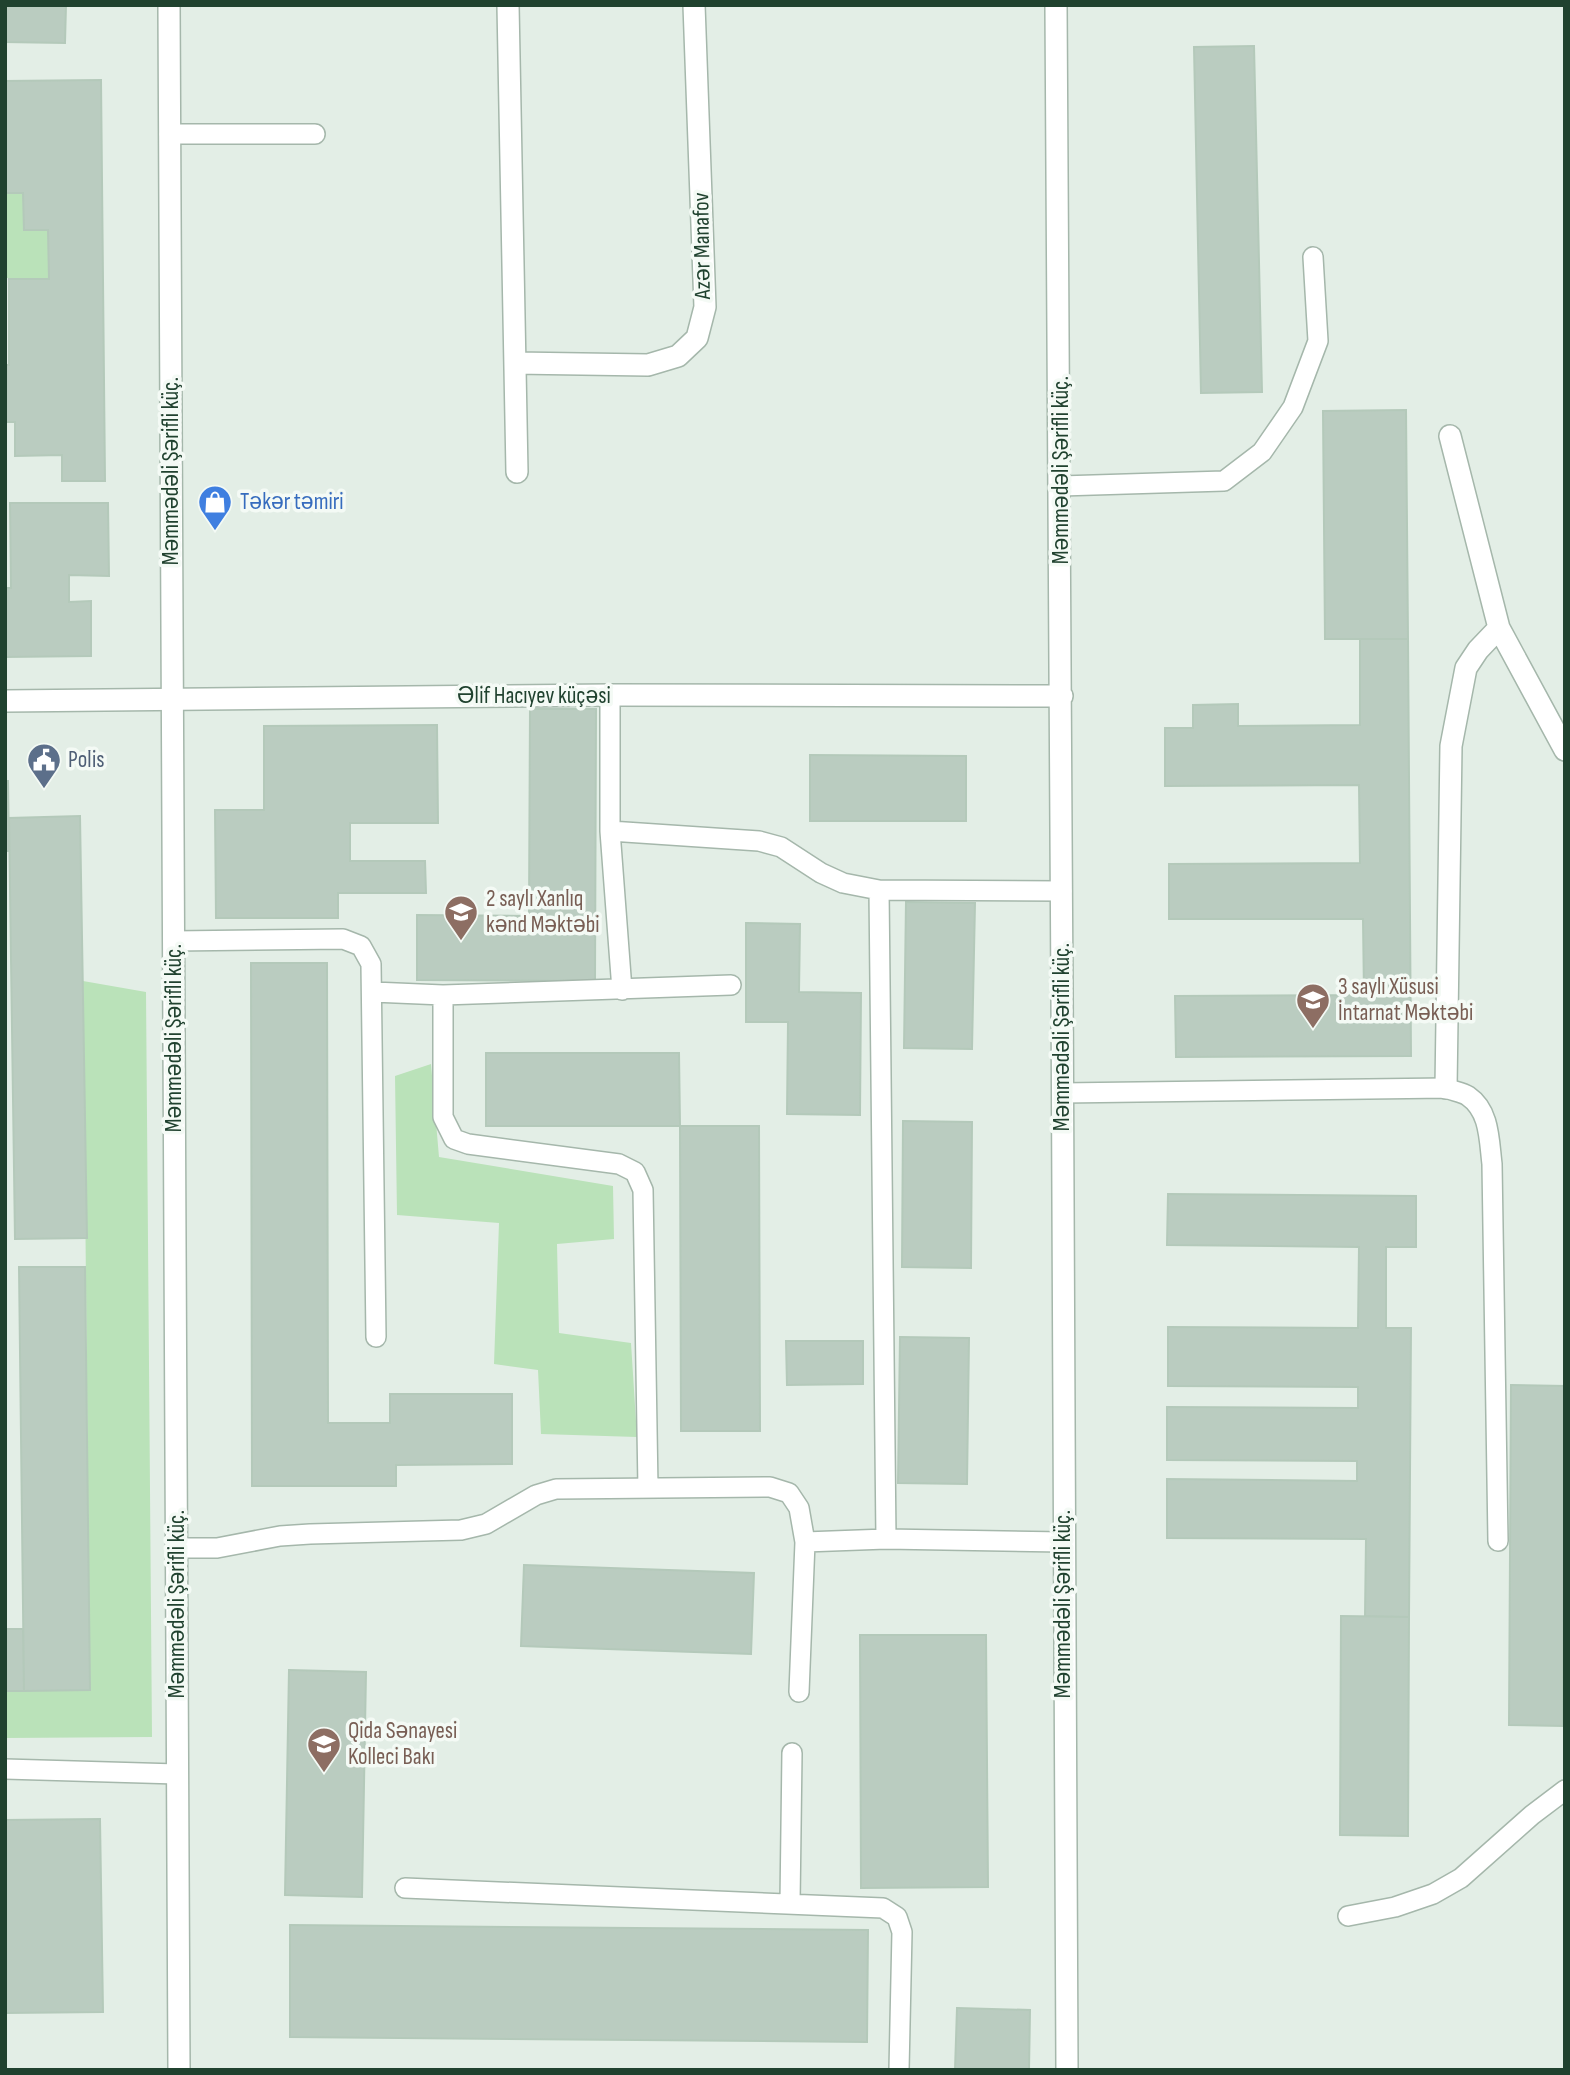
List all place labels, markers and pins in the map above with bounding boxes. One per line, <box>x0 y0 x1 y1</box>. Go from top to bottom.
shop icon: Təkər təmiri <box>196 483 234 532</box>
place label: Təkər təmiri <box>240 488 344 516</box>
public building icon: Polis <box>25 741 63 790</box>
place label: Polis <box>68 746 105 774</box>
place label: 2 saylı Xanlıq kənd Məktəbi <box>486 885 600 939</box>
school or university icon: 2 saylı Xanlıq kənd Məktəbi <box>442 893 480 942</box>
place label: 3 saylı Xüsusi İntarnat Məktəbi <box>1338 973 1473 1027</box>
school or university icon: 3 saylı Xüsusi İntarnat Məktəbi <box>1294 981 1332 1030</box>
place label: Qida Sənayesi Kolleci Bakı <box>348 1717 457 1771</box>
school or university icon: Qida Sənayesi Kolleci Bakı <box>305 1725 343 1774</box>

